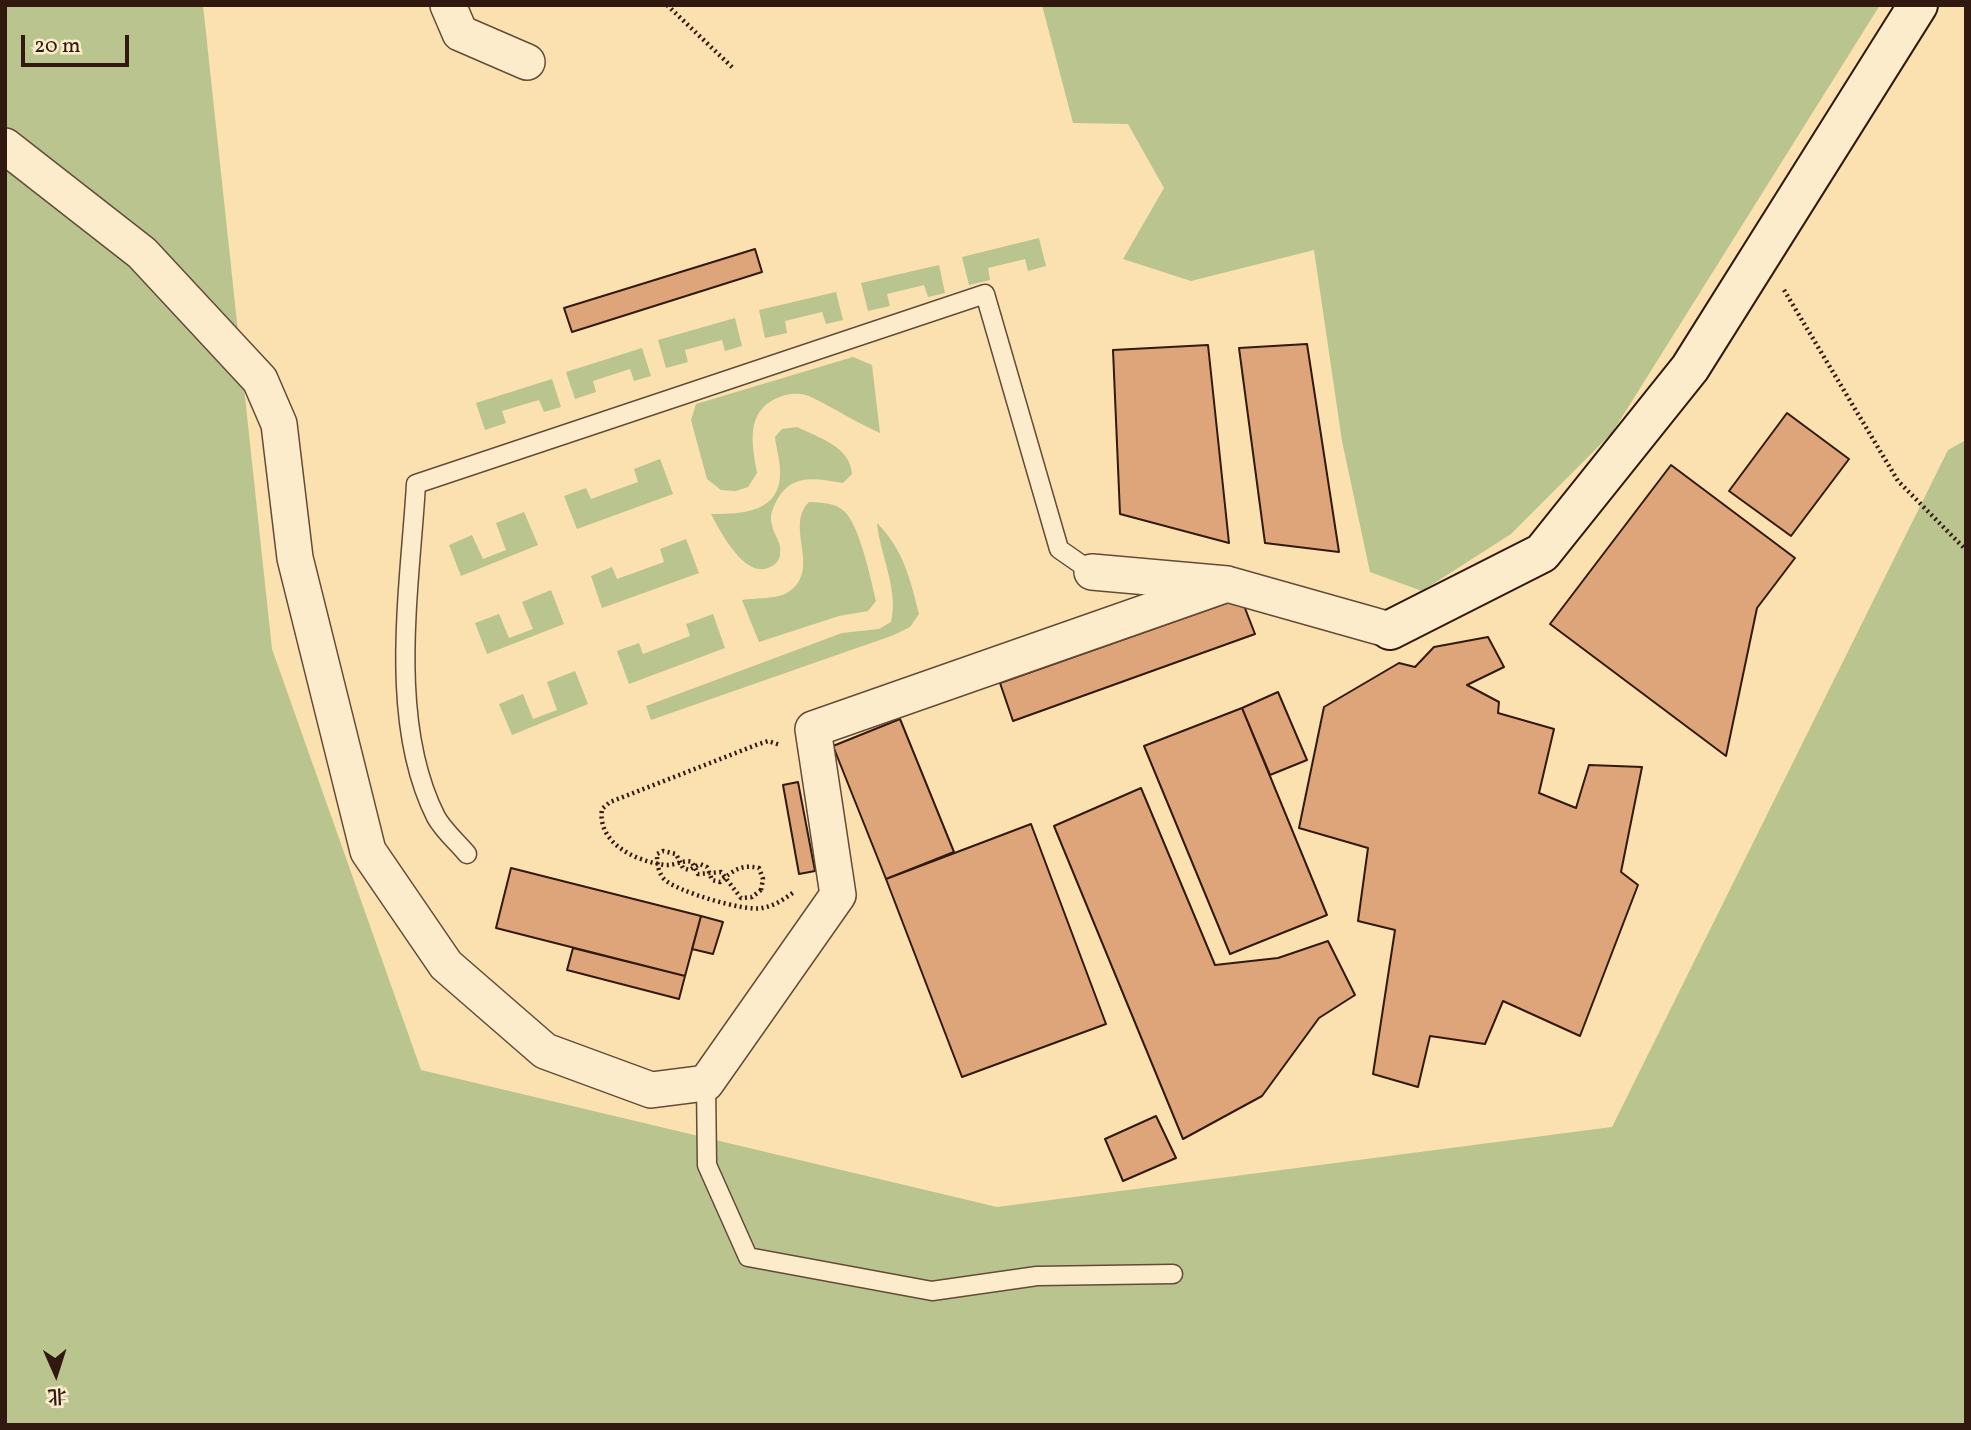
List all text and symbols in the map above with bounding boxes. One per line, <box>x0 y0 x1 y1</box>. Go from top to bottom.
scale bar <box>24 21 133 65</box>
text: 20 m <box>34 32 80 61</box>
north arrow <box>21 1339 91 1409</box>
text: 北 <box>47 1381 67 1408</box>

